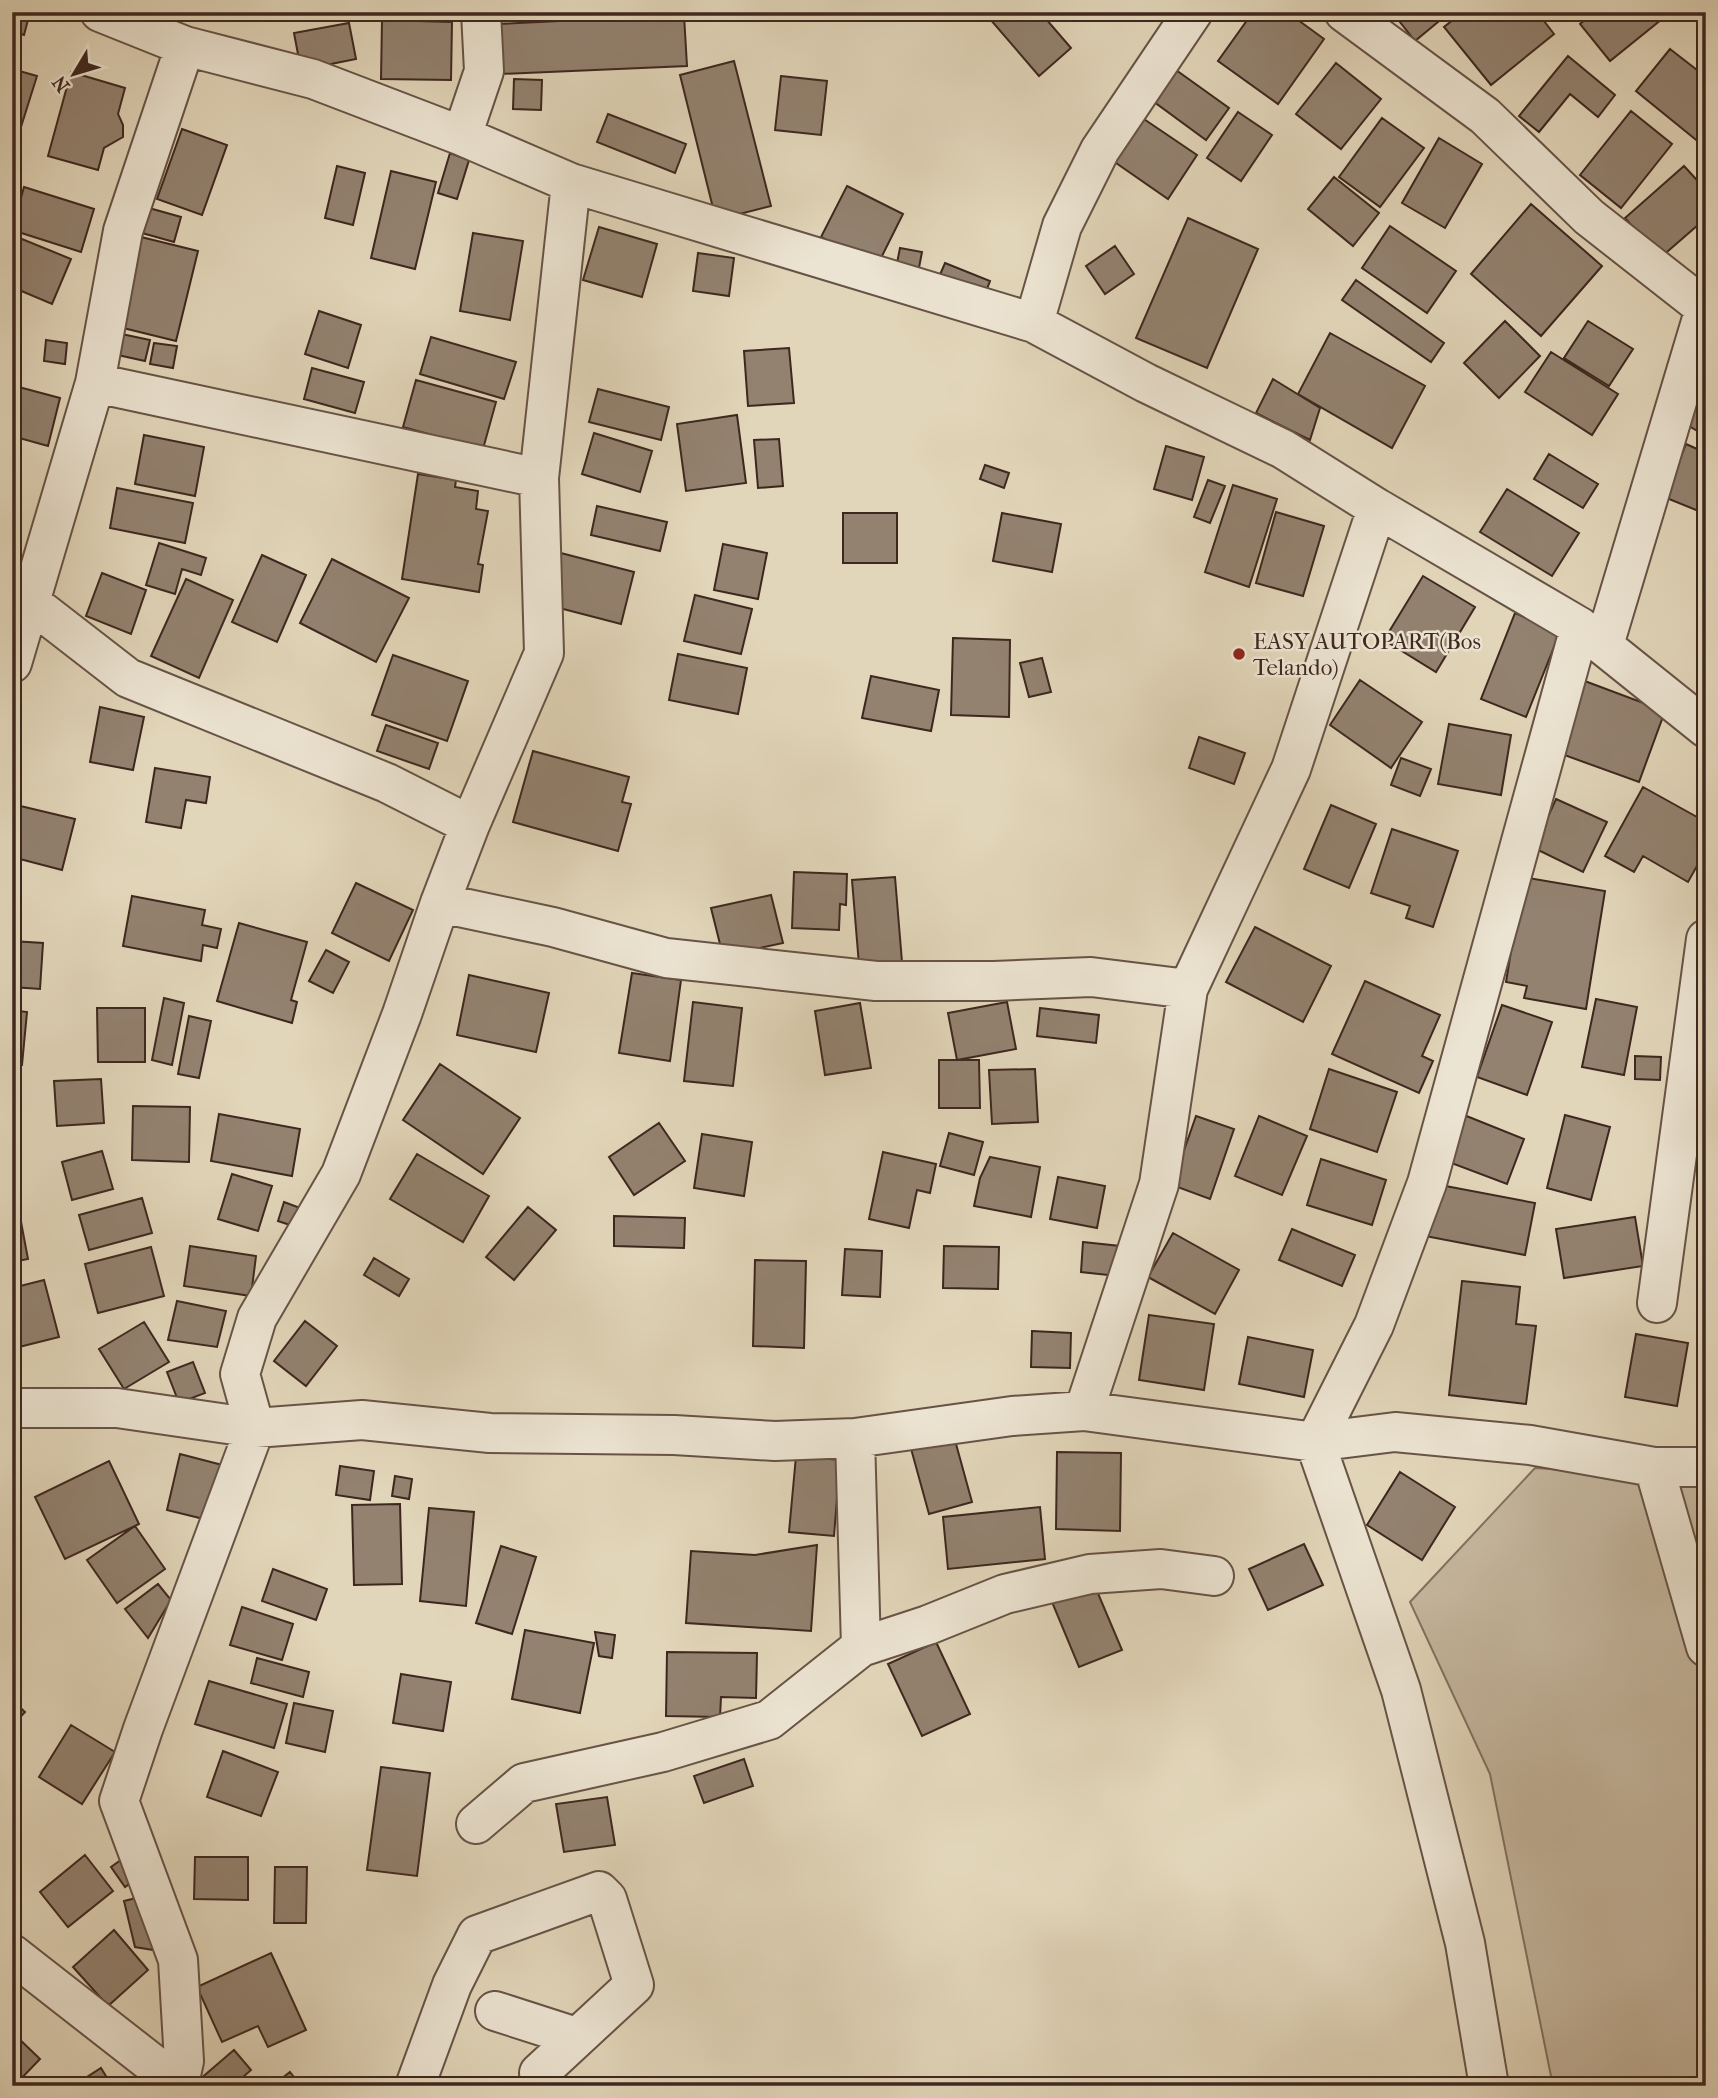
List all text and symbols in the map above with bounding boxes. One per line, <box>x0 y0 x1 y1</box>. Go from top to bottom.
north arrow <box>38 38 108 108</box>
text: N <box>48 71 74 96</box>
place label: EASY AUTOPART(Bos Telando) <box>1253 628 1481 681</box>
marker: EASY AUTOPART(Bos Telando) <box>1231 646 1247 662</box>

